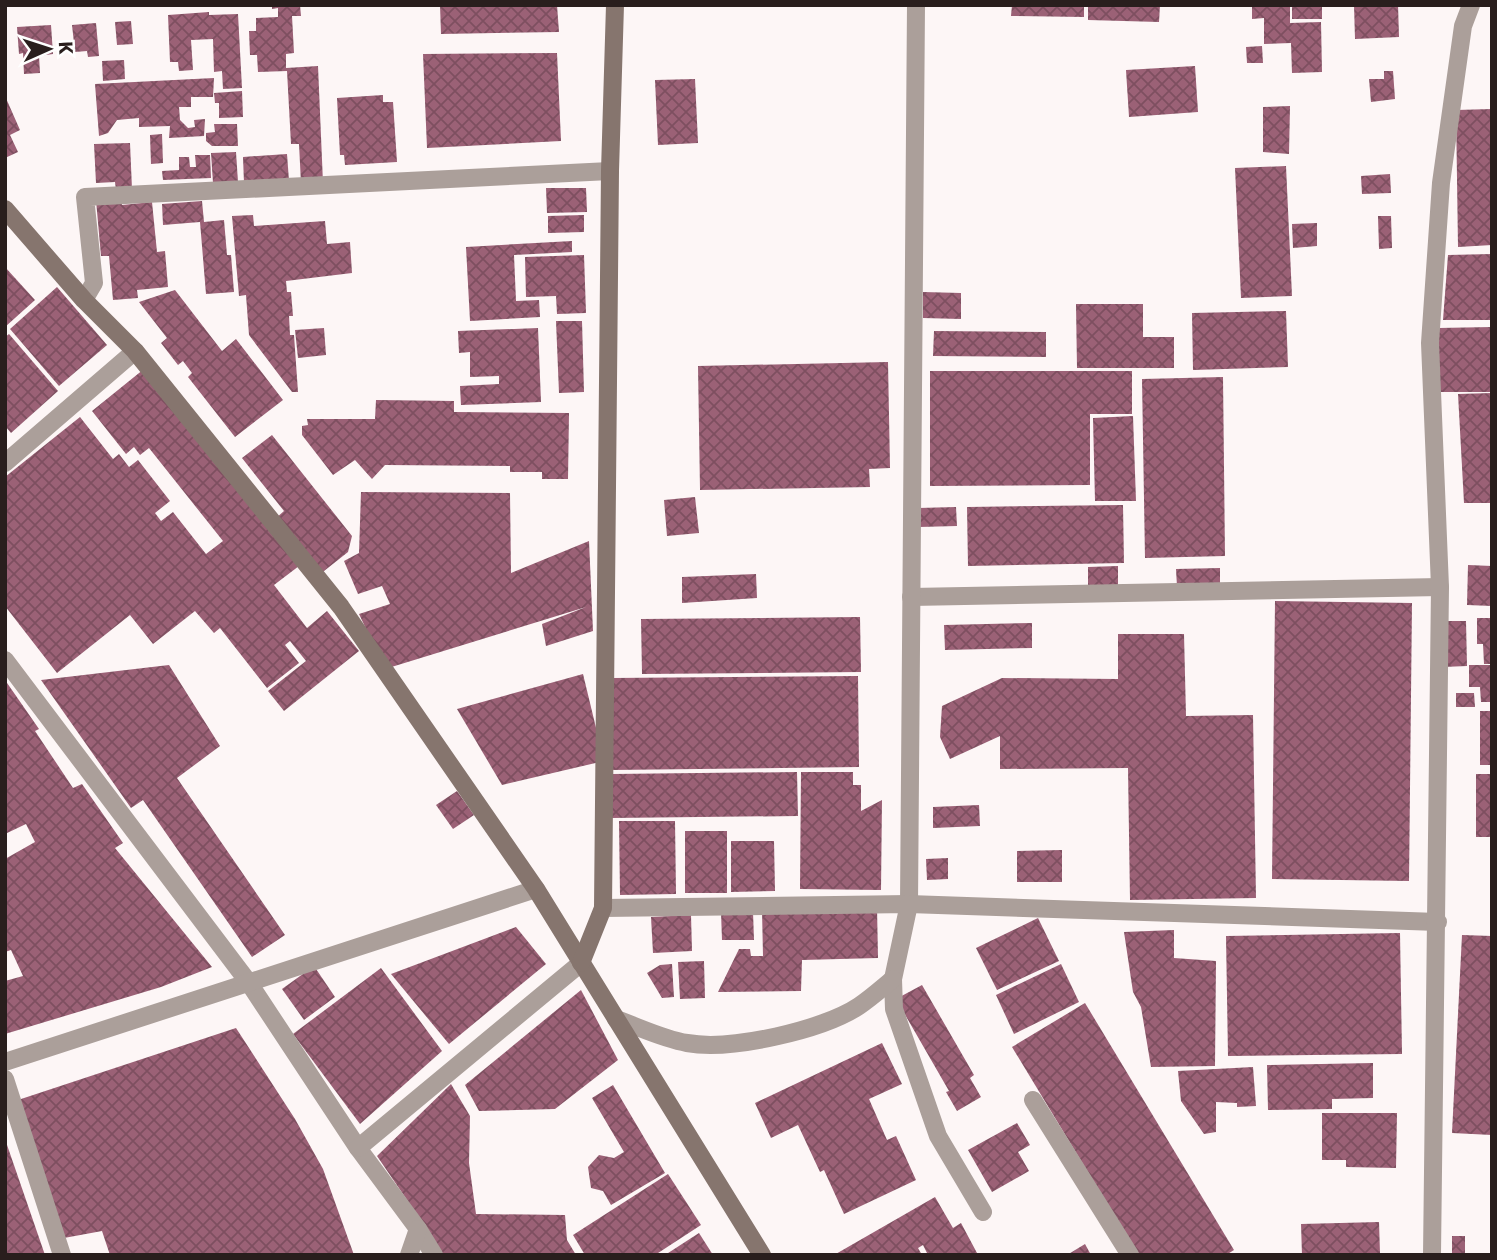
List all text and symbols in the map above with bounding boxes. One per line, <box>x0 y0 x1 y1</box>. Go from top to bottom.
north arrow <box>14 14 84 84</box>
text: K <box>55 41 78 55</box>

